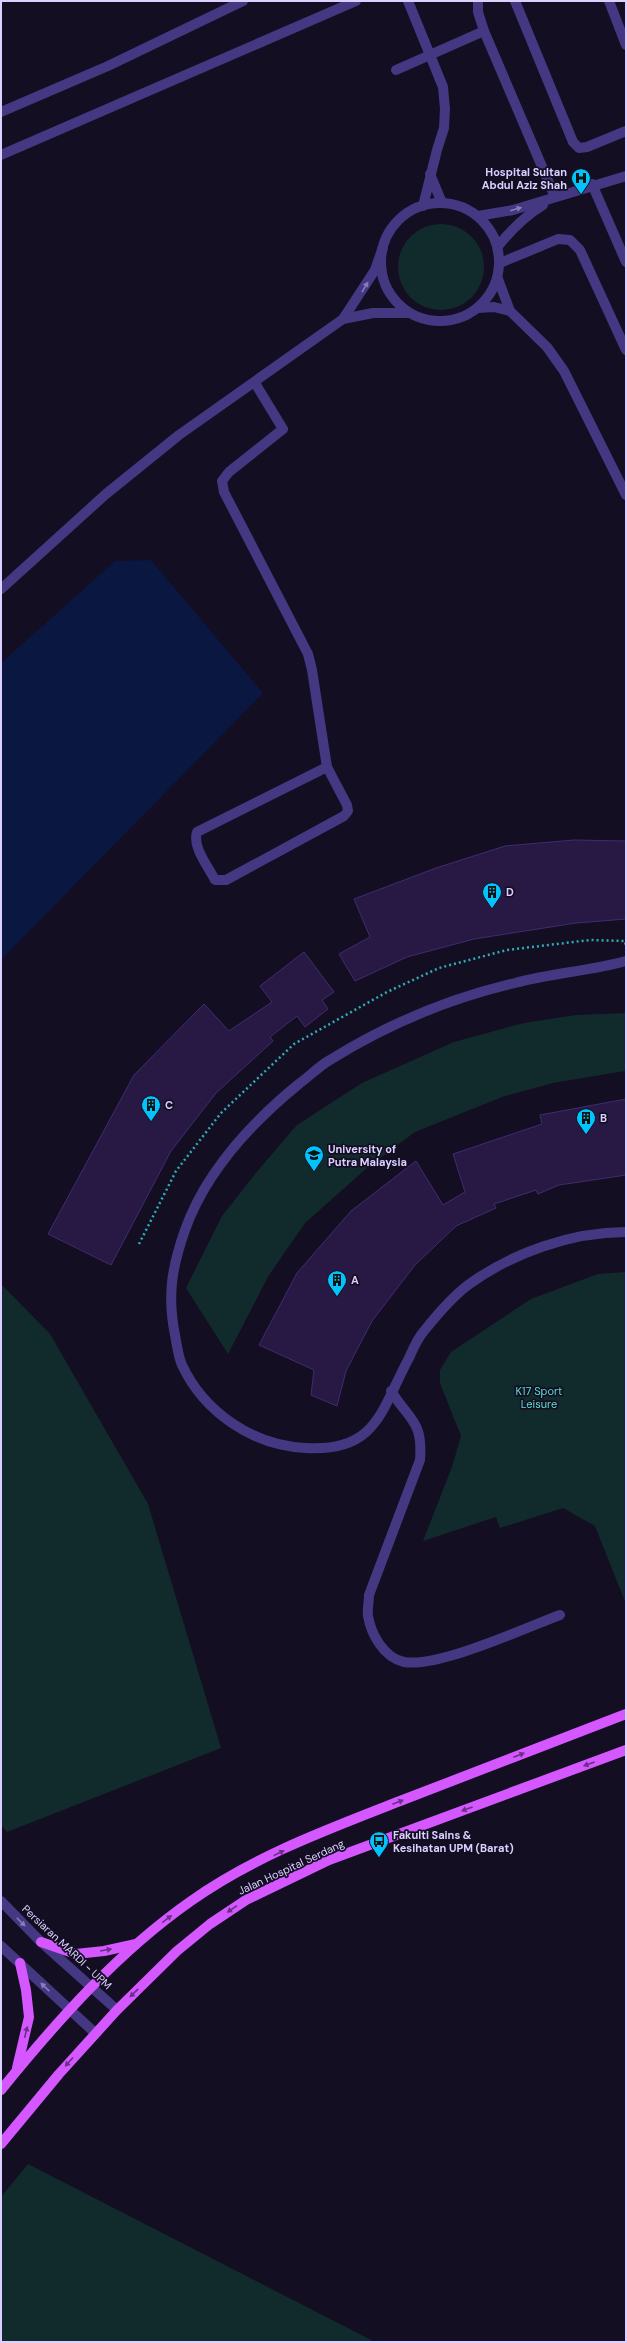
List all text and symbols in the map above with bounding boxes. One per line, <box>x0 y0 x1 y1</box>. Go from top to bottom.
place label: Hospital Sultan Abdul Aziz Shah <box>482 165 567 192</box>
hospital icon: Hospital Sultan Abdul Aziz Shah <box>570 167 592 195</box>
one-way arrow <box>511 206 523 212</box>
one-way arrow <box>361 281 368 293</box>
building icon: D <box>481 881 503 909</box>
place label: D <box>506 885 514 899</box>
building icon: C <box>140 1094 162 1122</box>
place label: C <box>165 1098 173 1112</box>
building icon: B <box>575 1107 597 1135</box>
place label: B <box>600 1111 607 1125</box>
place label: University of Putra Malaysia <box>328 1142 407 1169</box>
school or university icon: University of Putra Malaysia <box>303 1144 325 1172</box>
building icon: A <box>326 1269 348 1297</box>
place label: A <box>351 1273 359 1287</box>
park label: K17 Sport Leisure <box>516 1384 562 1411</box>
one-way arrow <box>514 1752 525 1758</box>
one-way arrow <box>583 1761 595 1767</box>
one-way arrow <box>393 1799 405 1805</box>
one-way arrow <box>461 1806 473 1812</box>
place label: Fakulti Sains & Kesihatan UPM (Barat) <box>393 1828 514 1855</box>
bus stop icon: Fakulti Sains & Kesihatan UPM (Barat) <box>368 1830 390 1858</box>
street label: Jalan Hospital Serdang <box>236 1836 346 1898</box>
one-way arrow <box>273 1849 284 1856</box>
street label: Persiaran MARDI - UPM <box>19 1902 115 1992</box>
one-way arrow <box>227 1905 238 1913</box>
one-way arrow <box>162 1915 173 1923</box>
one-way arrow <box>16 1917 26 1927</box>
one-way arrow <box>100 1947 112 1953</box>
one-way arrow <box>40 1982 50 1992</box>
one-way arrow <box>129 1989 139 1998</box>
one-way arrow <box>23 2026 29 2038</box>
one-way arrow <box>65 2057 74 2068</box>

